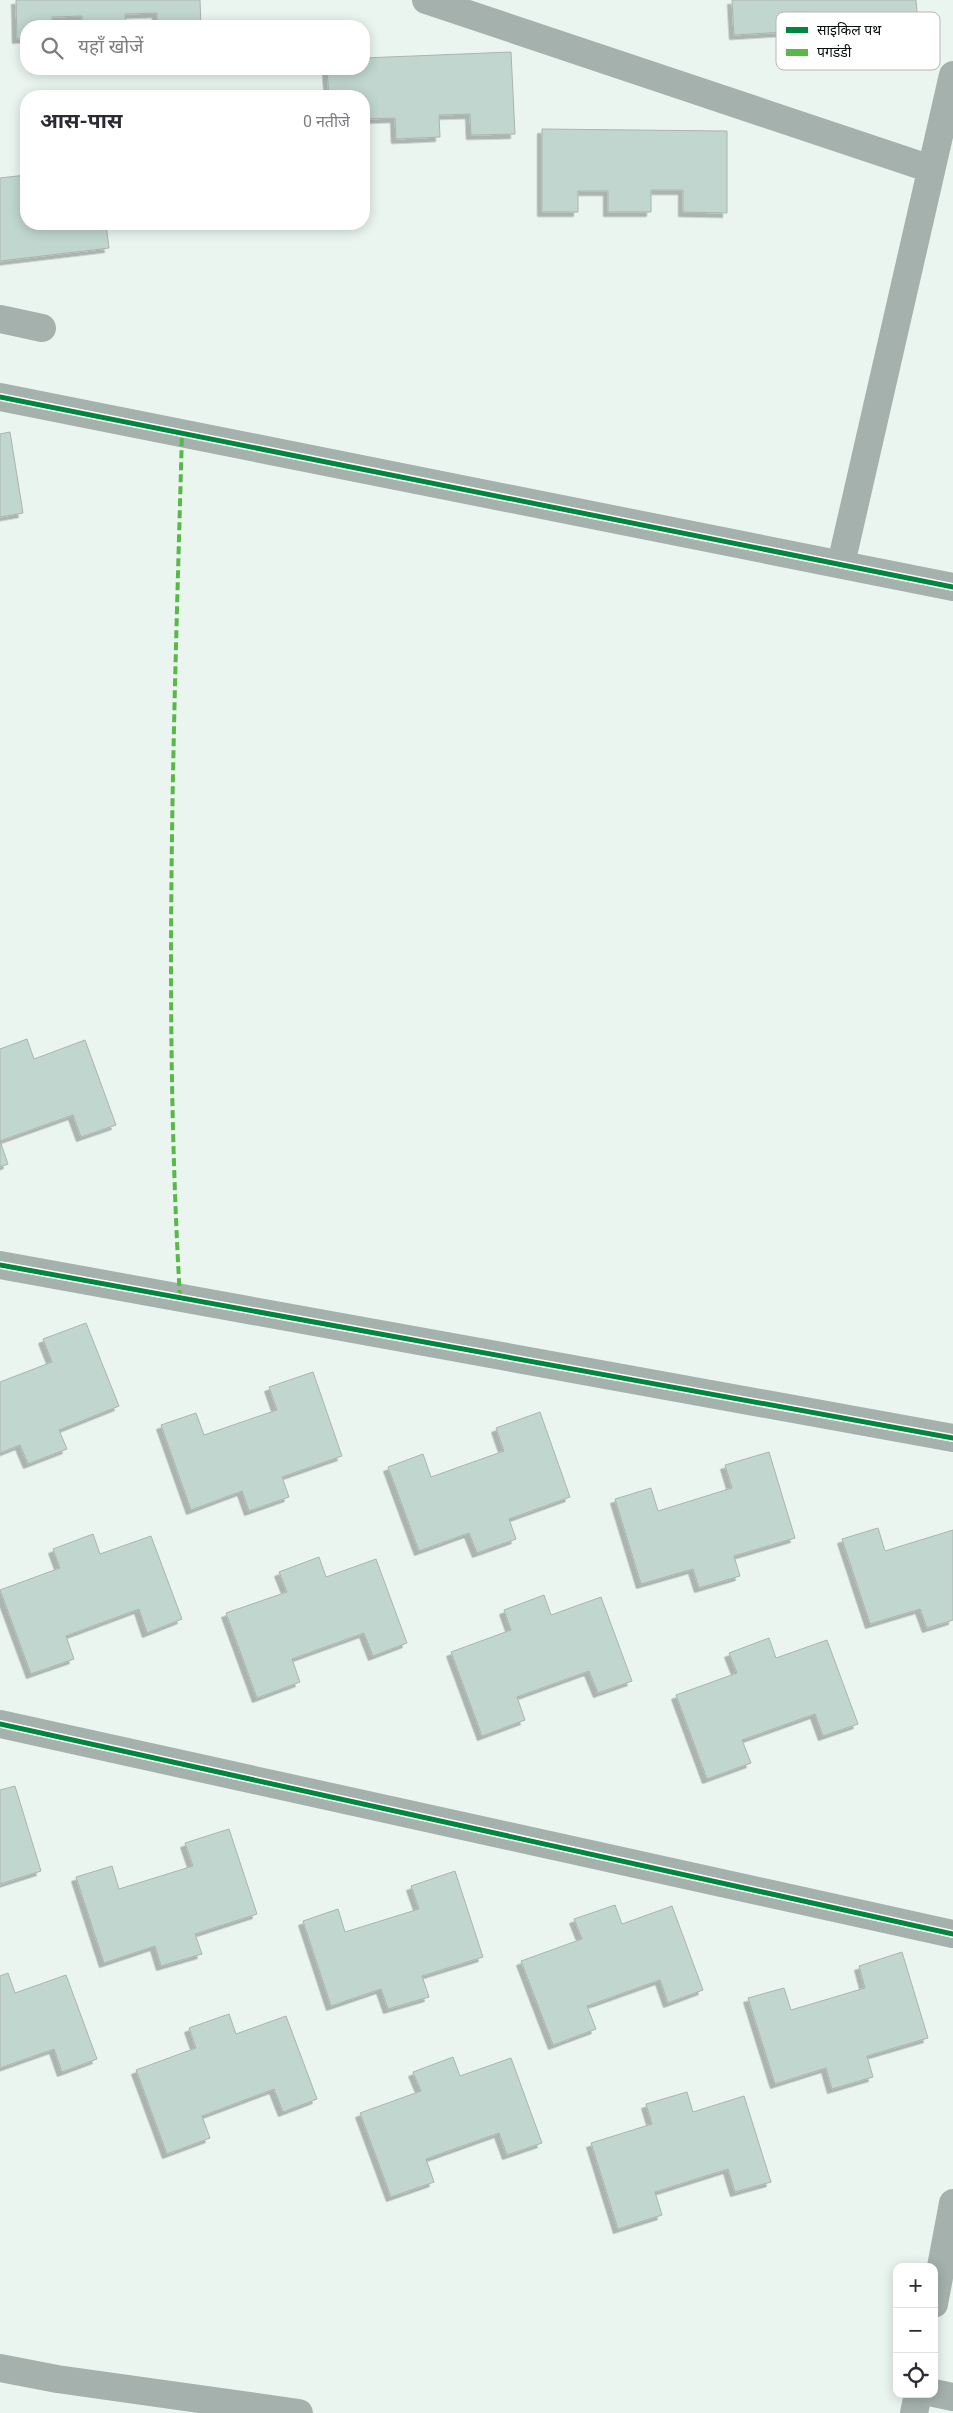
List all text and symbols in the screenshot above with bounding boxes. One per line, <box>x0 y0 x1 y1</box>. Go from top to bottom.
legend <box>776 12 940 70</box>
search box <box>20 20 370 75</box>
text: साइकिल पथ <box>817 22 882 38</box>
icon: search <box>38 34 66 62</box>
text: यहाँ खोजें <box>78 35 143 58</box>
text: पगडंडी <box>817 44 852 60</box>
text: आस-पास <box>40 109 122 133</box>
text: 0 नतीजे <box>303 112 350 131</box>
map controls <box>893 2263 938 2398</box>
button: + <box>893 2263 938 2308</box>
button: − <box>893 2308 938 2353</box>
button: locate <box>893 2353 938 2398</box>

